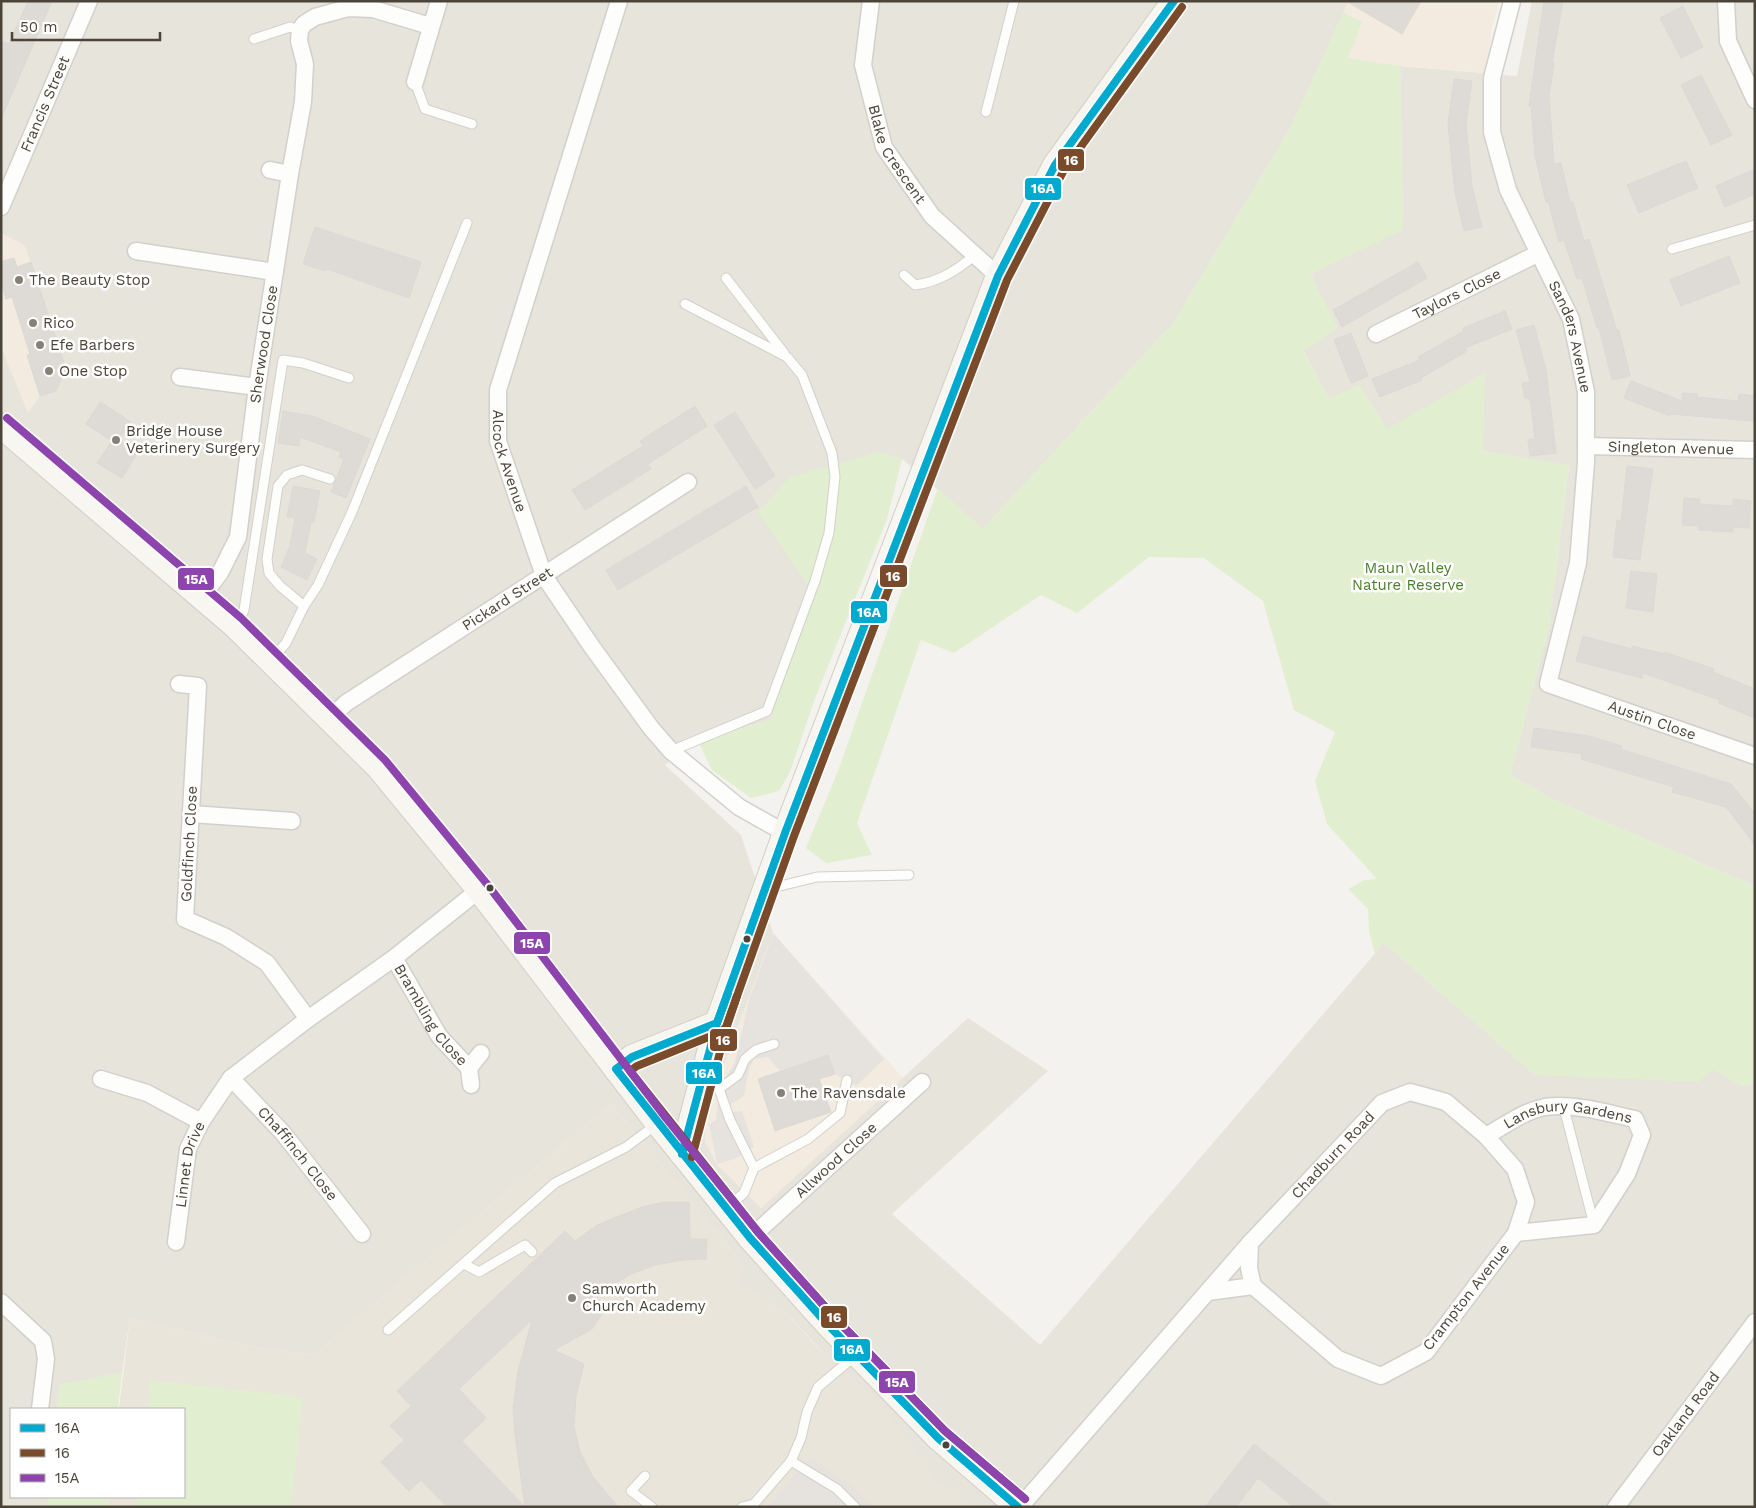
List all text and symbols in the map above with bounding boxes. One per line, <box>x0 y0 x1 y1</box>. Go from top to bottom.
scale bar <box>12 10 160 42</box>
text: 50 m <box>20 18 57 36</box>
street label: Francis Street <box>17 53 74 155</box>
street label: Blake Crescent <box>865 103 930 208</box>
line badge: 16 <box>1057 148 1085 172</box>
text: 16 <box>1064 152 1079 168</box>
line badge: 16A <box>1024 177 1062 201</box>
text: 16A <box>1031 180 1056 196</box>
street label: Taylors Close <box>1409 264 1504 323</box>
place label: The Beauty Stop <box>29 271 150 289</box>
marker: The Beauty Stop <box>13 274 25 286</box>
street label: Sanders Avenue <box>1545 278 1595 394</box>
street label: Sherwood Close <box>246 284 282 404</box>
place label: Rico <box>43 314 74 332</box>
marker: Rico <box>27 317 39 329</box>
place label: Efe Barbers <box>50 336 135 354</box>
marker: Efe Barbers <box>34 339 46 351</box>
place label: One Stop <box>59 362 128 380</box>
marker: One Stop <box>43 365 55 377</box>
street label: Alcock Avenue <box>489 410 531 515</box>
place label: Bridge House Veterinery Surgery <box>126 422 260 457</box>
marker: Bridge House Veterinery Surgery <box>110 434 122 446</box>
street label: Singleton Avenue <box>1608 438 1734 459</box>
park label: Maun Valley Nature Reserve <box>1352 559 1464 594</box>
street label: Pickard Street <box>459 563 556 635</box>
line badge: 16 <box>879 564 908 588</box>
line badge: 15A <box>177 567 215 591</box>
text: 16 <box>886 568 901 584</box>
text: 15A <box>184 571 208 587</box>
line badge: 16A <box>850 600 888 624</box>
text: 16A <box>857 604 882 620</box>
street label: Austin Close <box>1606 697 1699 744</box>
street label: Goldfinch Close <box>177 785 201 903</box>
unlabelled marker <box>485 883 495 893</box>
line badge: 15A <box>513 931 551 955</box>
unlabelled marker <box>742 934 752 944</box>
text: 15A <box>520 935 544 951</box>
street label: Brambling Close <box>390 961 471 1070</box>
line badge: 16 <box>709 1028 738 1052</box>
text: 16 <box>716 1032 731 1048</box>
line badge: 16A <box>685 1061 723 1085</box>
text: 16A <box>692 1065 717 1081</box>
place label: The Ravensdale <box>791 1084 906 1102</box>
marker: The Ravensdale <box>775 1087 787 1099</box>
street label: Lansbury Gardens <box>1500 1097 1634 1133</box>
street label: Chaffinch Close <box>254 1103 342 1204</box>
street label: Chadburn Road <box>1287 1108 1378 1202</box>
street label: Linnet Drive <box>172 1118 209 1209</box>
street label: Allwood Close <box>791 1118 881 1202</box>
street label: Crampton Avenue <box>1419 1240 1513 1354</box>
place label: Samworth Church Academy <box>582 1280 706 1315</box>
marker: Samworth Church Academy <box>566 1292 578 1304</box>
line badge: 16 <box>820 1305 848 1329</box>
text: 16 <box>827 1309 842 1325</box>
line badge: 16A <box>833 1338 871 1362</box>
text: 16A <box>840 1341 865 1357</box>
street label: Oakland Road <box>1648 1368 1723 1460</box>
line badge: 15A <box>878 1370 916 1394</box>
text: 15A <box>885 1374 909 1390</box>
legend <box>10 1408 185 1498</box>
text: 16A <box>55 1419 80 1437</box>
unlabelled marker <box>941 1440 951 1450</box>
text: 16 <box>55 1444 70 1462</box>
text: 15A <box>55 1469 80 1487</box>

